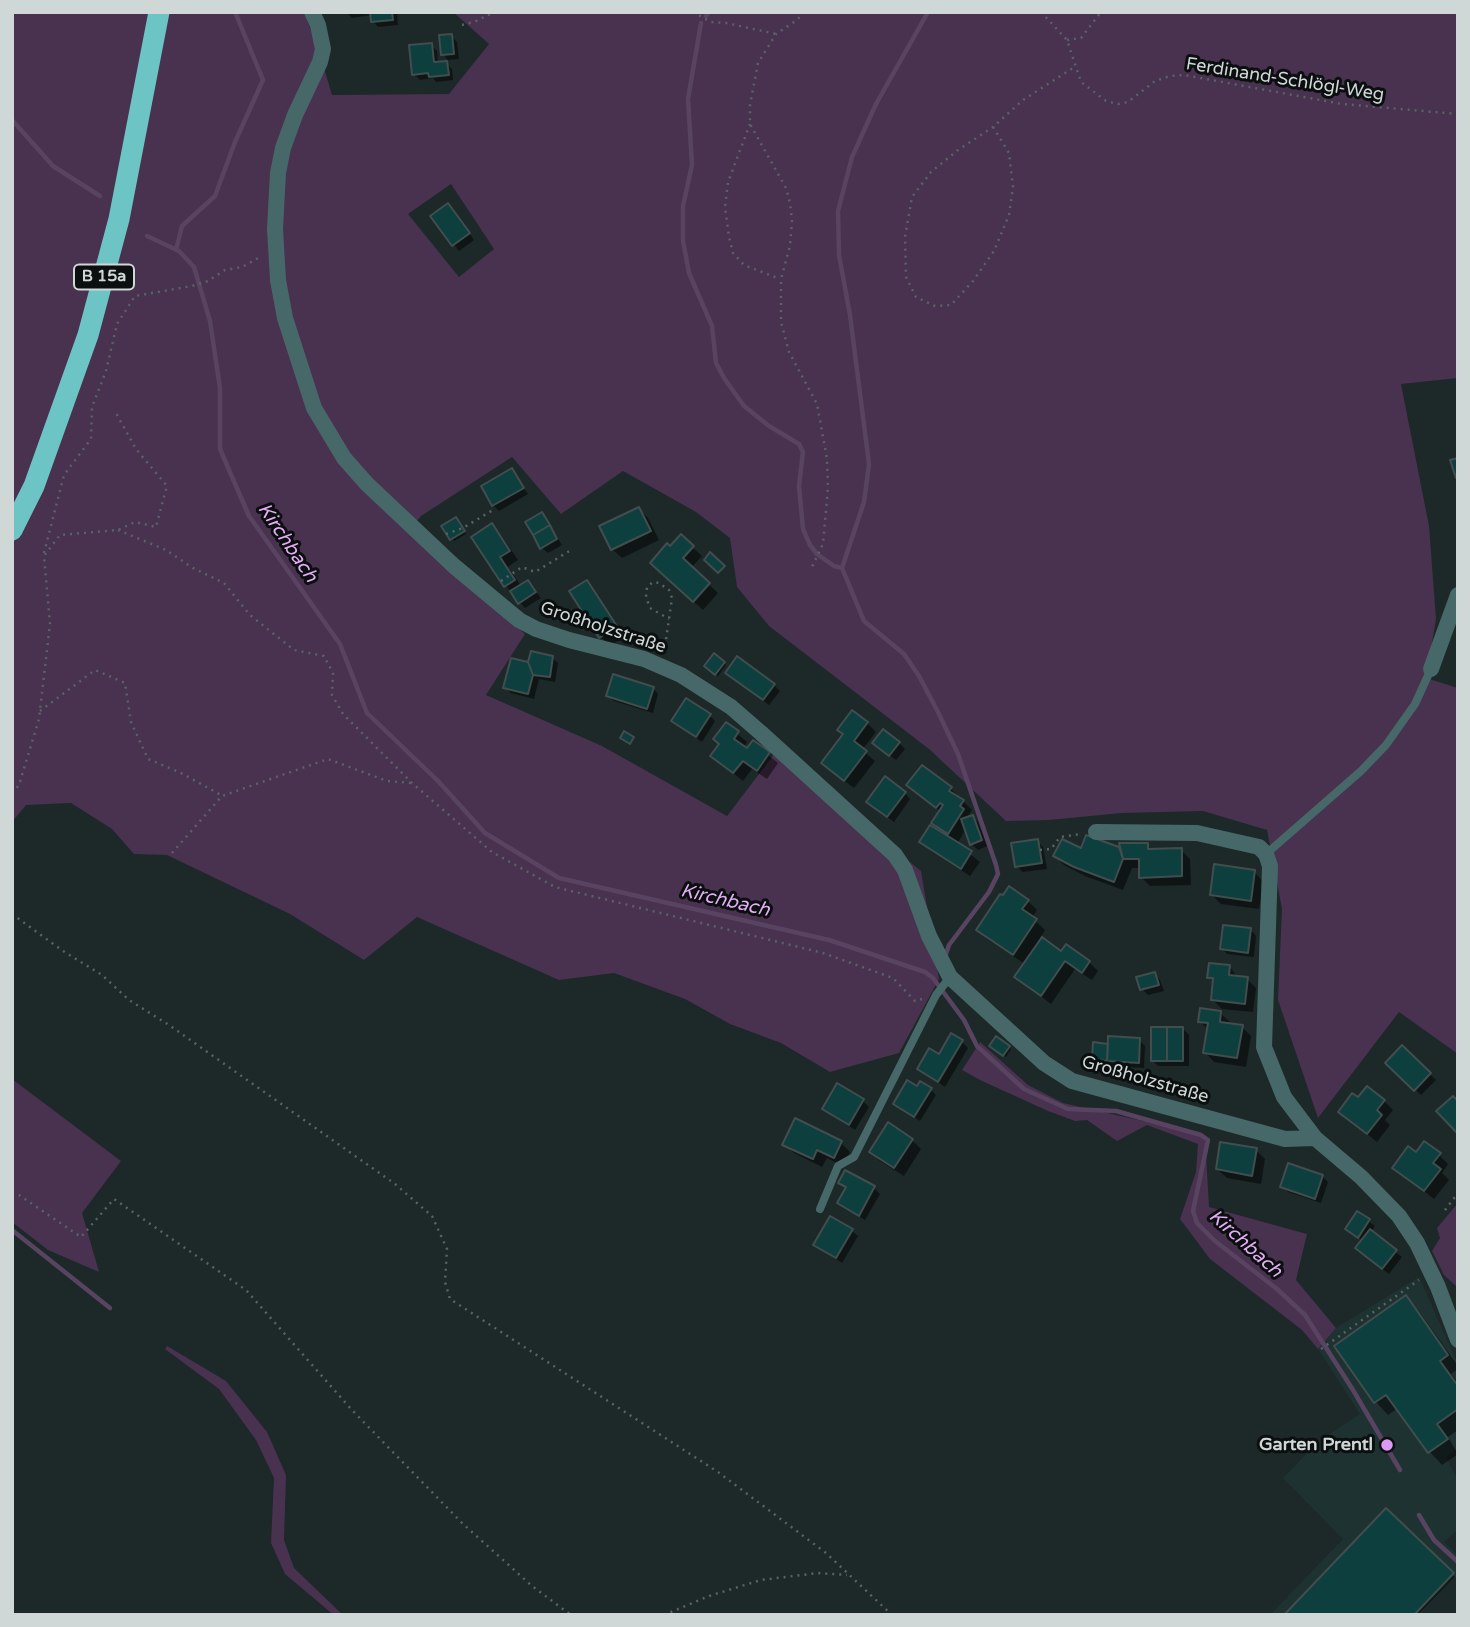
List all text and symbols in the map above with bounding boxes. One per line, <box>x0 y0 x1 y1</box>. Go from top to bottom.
street label: Ferdinand-Schlögl-Weg <box>1184 54 1386 106</box>
road number: B 15a <box>74 264 134 290</box>
water label: Kirchbach <box>252 499 322 587</box>
street label: Großholzstraße <box>537 597 669 659</box>
water label: Kirchbach <box>678 880 772 922</box>
street label: Großholzstraße <box>1079 1052 1211 1108</box>
water label: Kirchbach <box>1204 1205 1286 1283</box>
place label: Garten Prentl <box>1259 1434 1373 1456</box>
marker: Garten Prentl <box>1379 1437 1395 1453</box>

